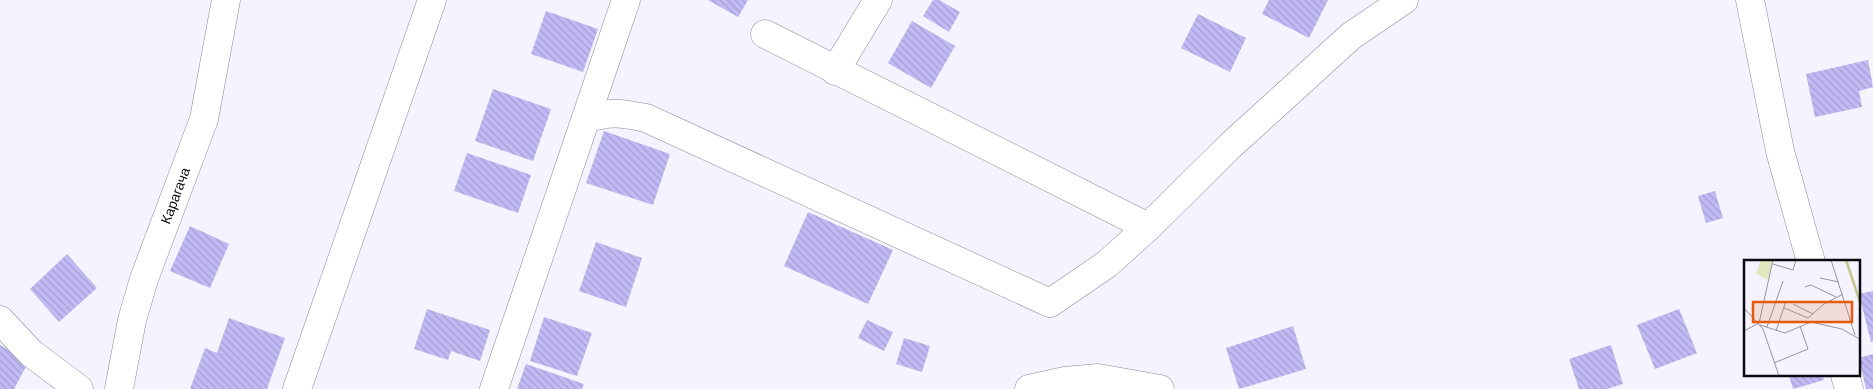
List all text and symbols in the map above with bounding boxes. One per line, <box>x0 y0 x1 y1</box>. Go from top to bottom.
street label: Карагача <box>156 165 194 226</box>
inset map <box>1744 260 1860 376</box>

